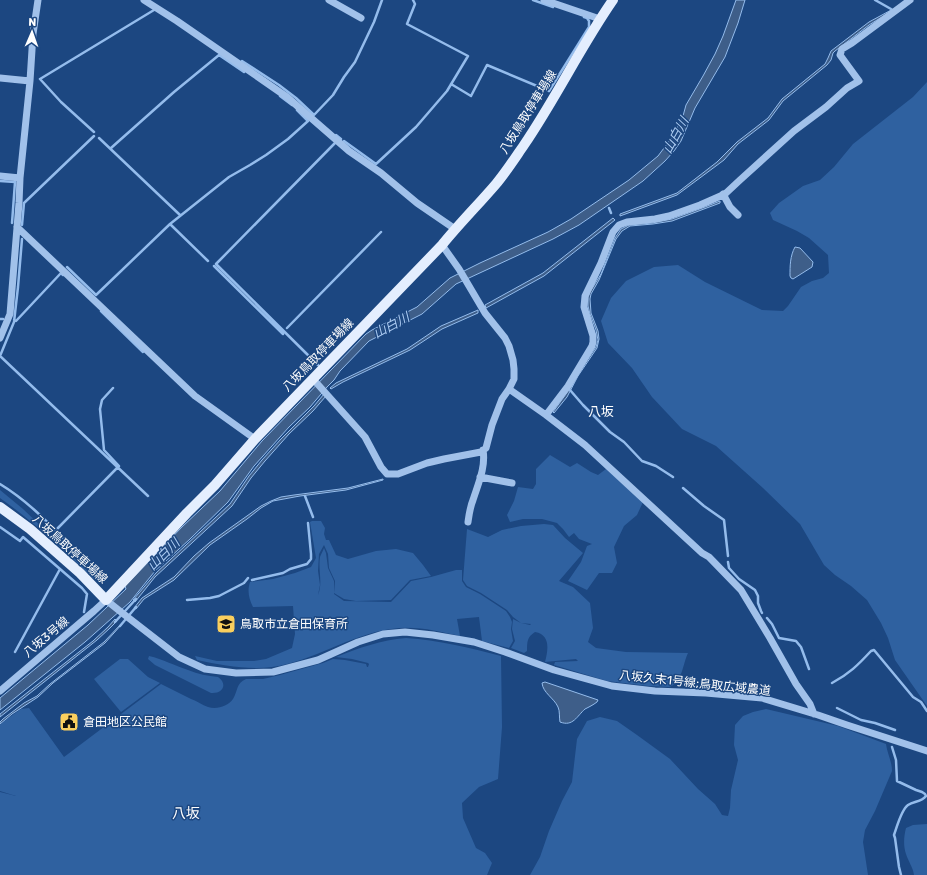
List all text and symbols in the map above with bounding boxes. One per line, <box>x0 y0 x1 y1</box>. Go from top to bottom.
north arrow <box>12 12 52 52</box>
text: N <box>28 16 37 29</box>
street label: 八坂鳥取停車場線 <box>497 68 559 156</box>
water label: 山白川 <box>659 113 692 156</box>
water label: 山白川 <box>370 309 414 341</box>
street label: 八坂鳥取停車場線 <box>280 316 356 394</box>
district label: 八坂 <box>588 404 614 419</box>
street label: 八坂鳥取停車場線 <box>30 512 110 586</box>
water label: 山白川 <box>144 534 184 573</box>
school or university icon: 鳥取市立倉田保育所 <box>215 613 237 635</box>
street label: 八坂3号線 <box>20 614 72 660</box>
place label: 鳥取市立倉田保育所 <box>240 617 348 631</box>
street label: 八坂久末1号線;鳥取広域農道 <box>618 668 772 698</box>
public building icon: 倉田地区公民館 <box>58 711 80 733</box>
place label: 倉田地区公民館 <box>83 715 167 729</box>
district label: 八坂 <box>172 805 200 822</box>

